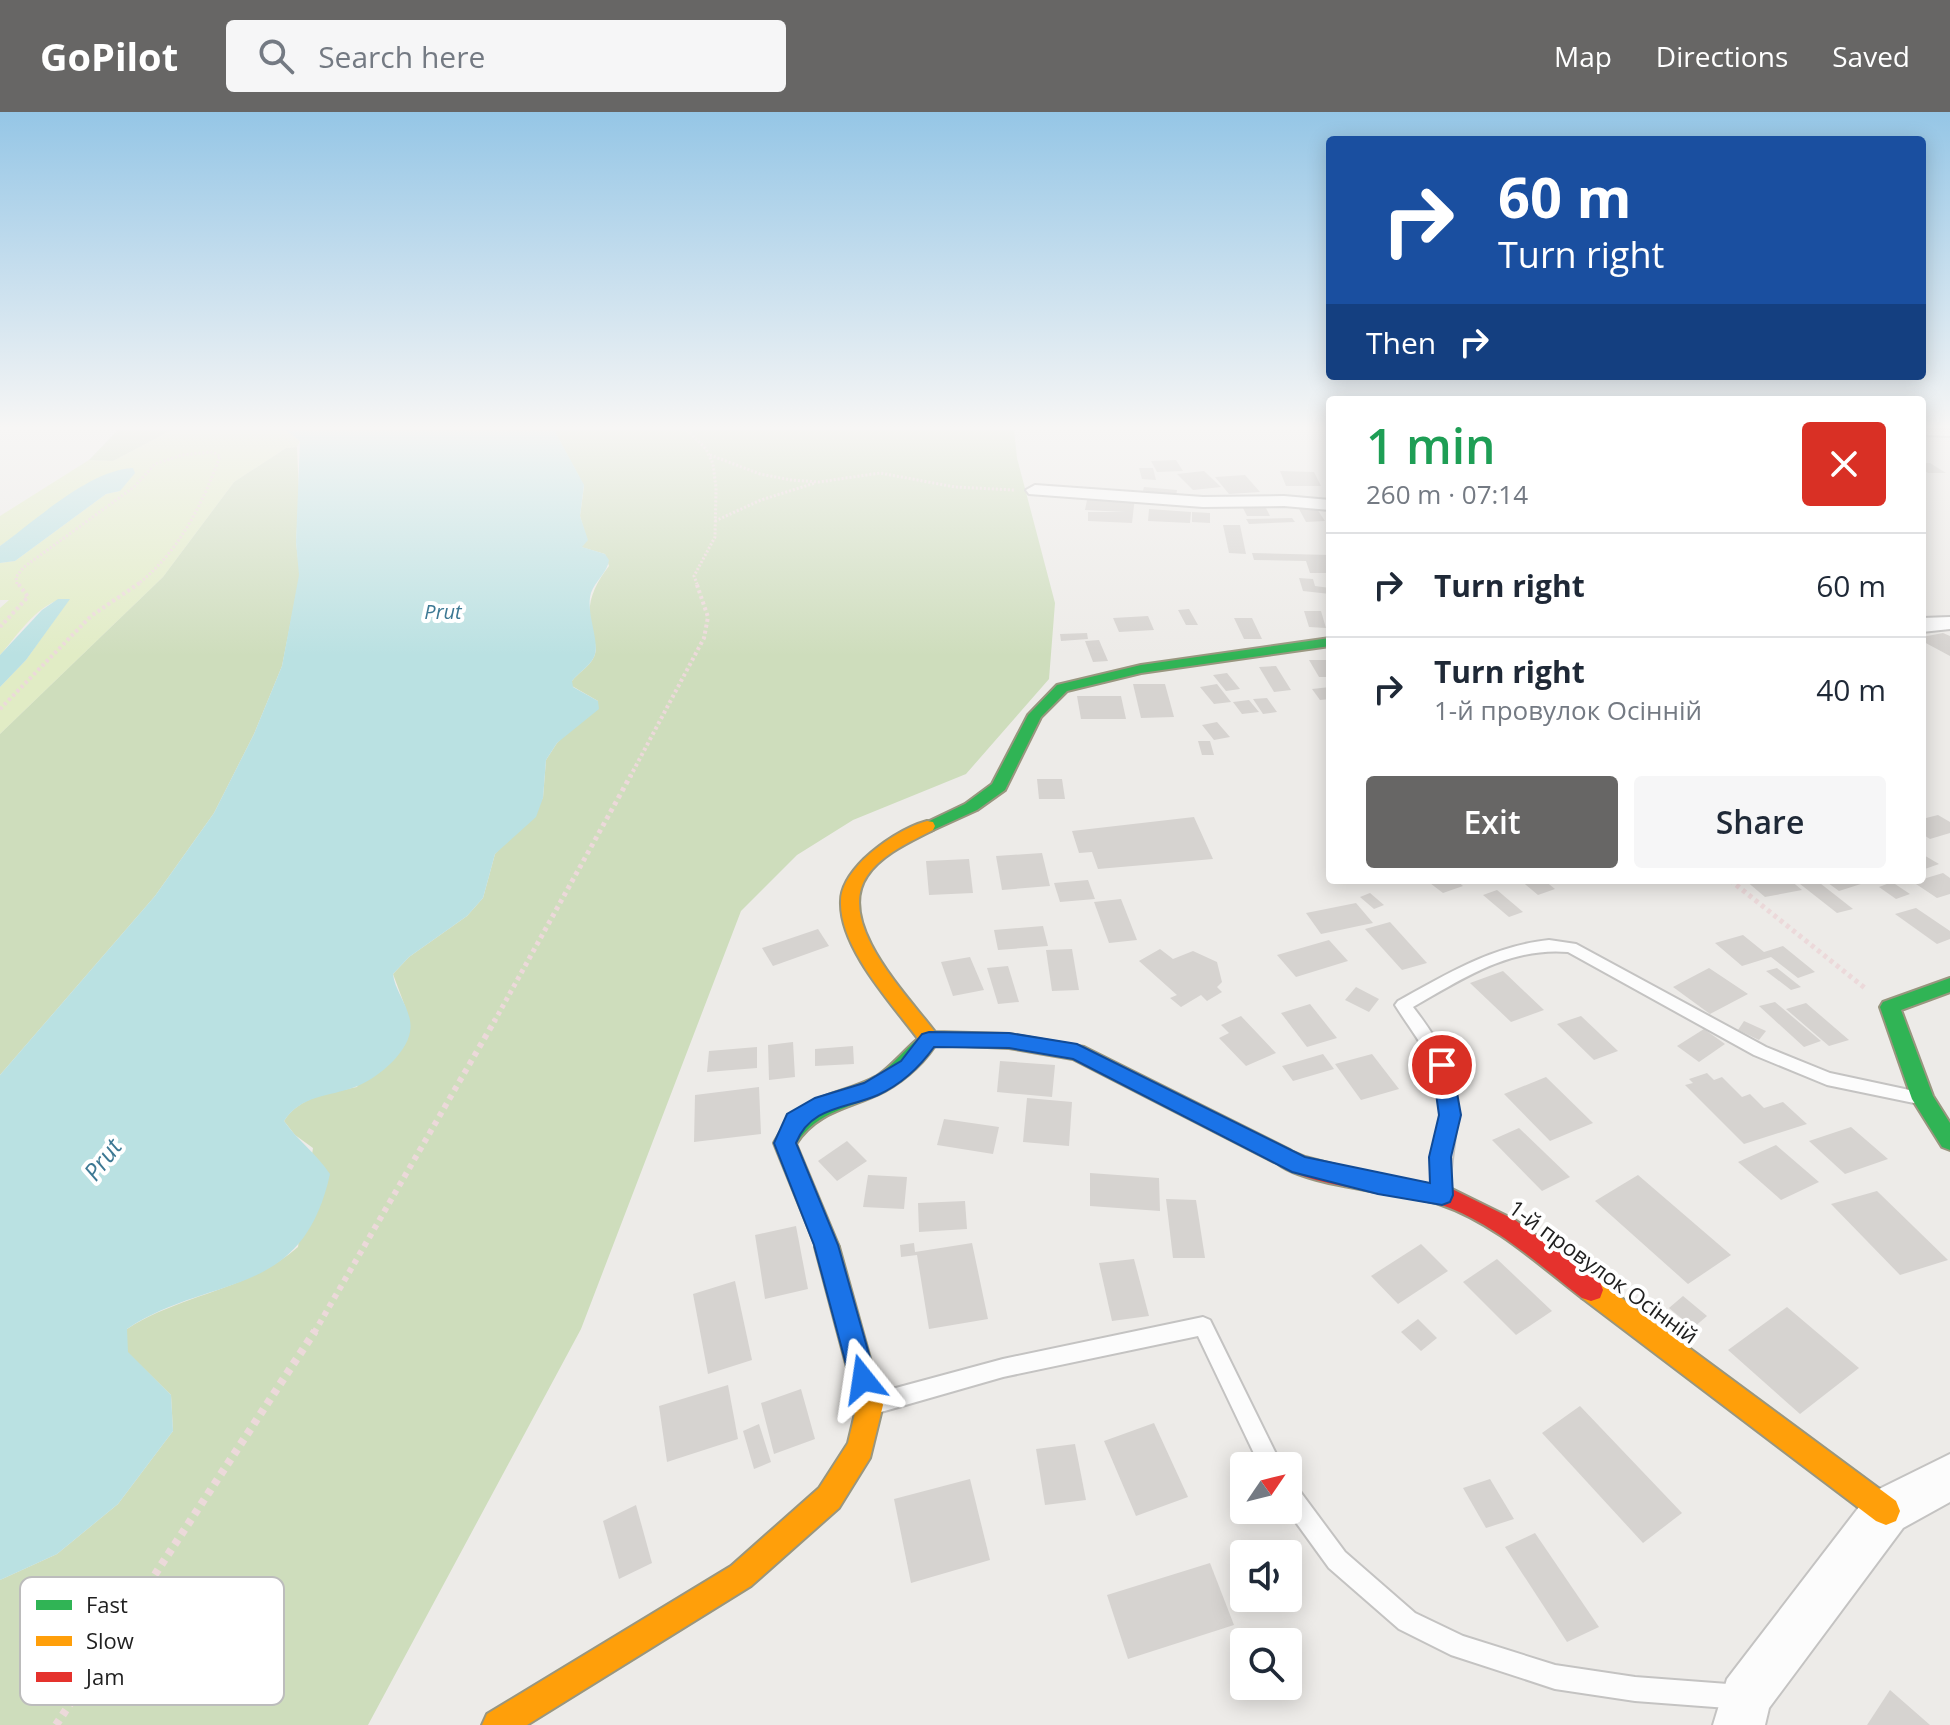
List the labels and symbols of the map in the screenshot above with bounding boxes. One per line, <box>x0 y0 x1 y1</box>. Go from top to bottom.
water label: Prut <box>424 598 463 625</box>
pin <box>1408 1031 1476 1099</box>
water label: Prut <box>75 1130 129 1187</box>
street label: 1-й провулок Осінній <box>1503 1192 1705 1350</box>
position arrow <box>821 1337 905 1421</box>
north arrow <box>1230 1452 1302 1524</box>
legend <box>20 1577 284 1705</box>
text: Fast <box>86 1589 128 1619</box>
text: Slow <box>86 1625 134 1655</box>
text: Jam <box>84 1661 125 1691</box>

